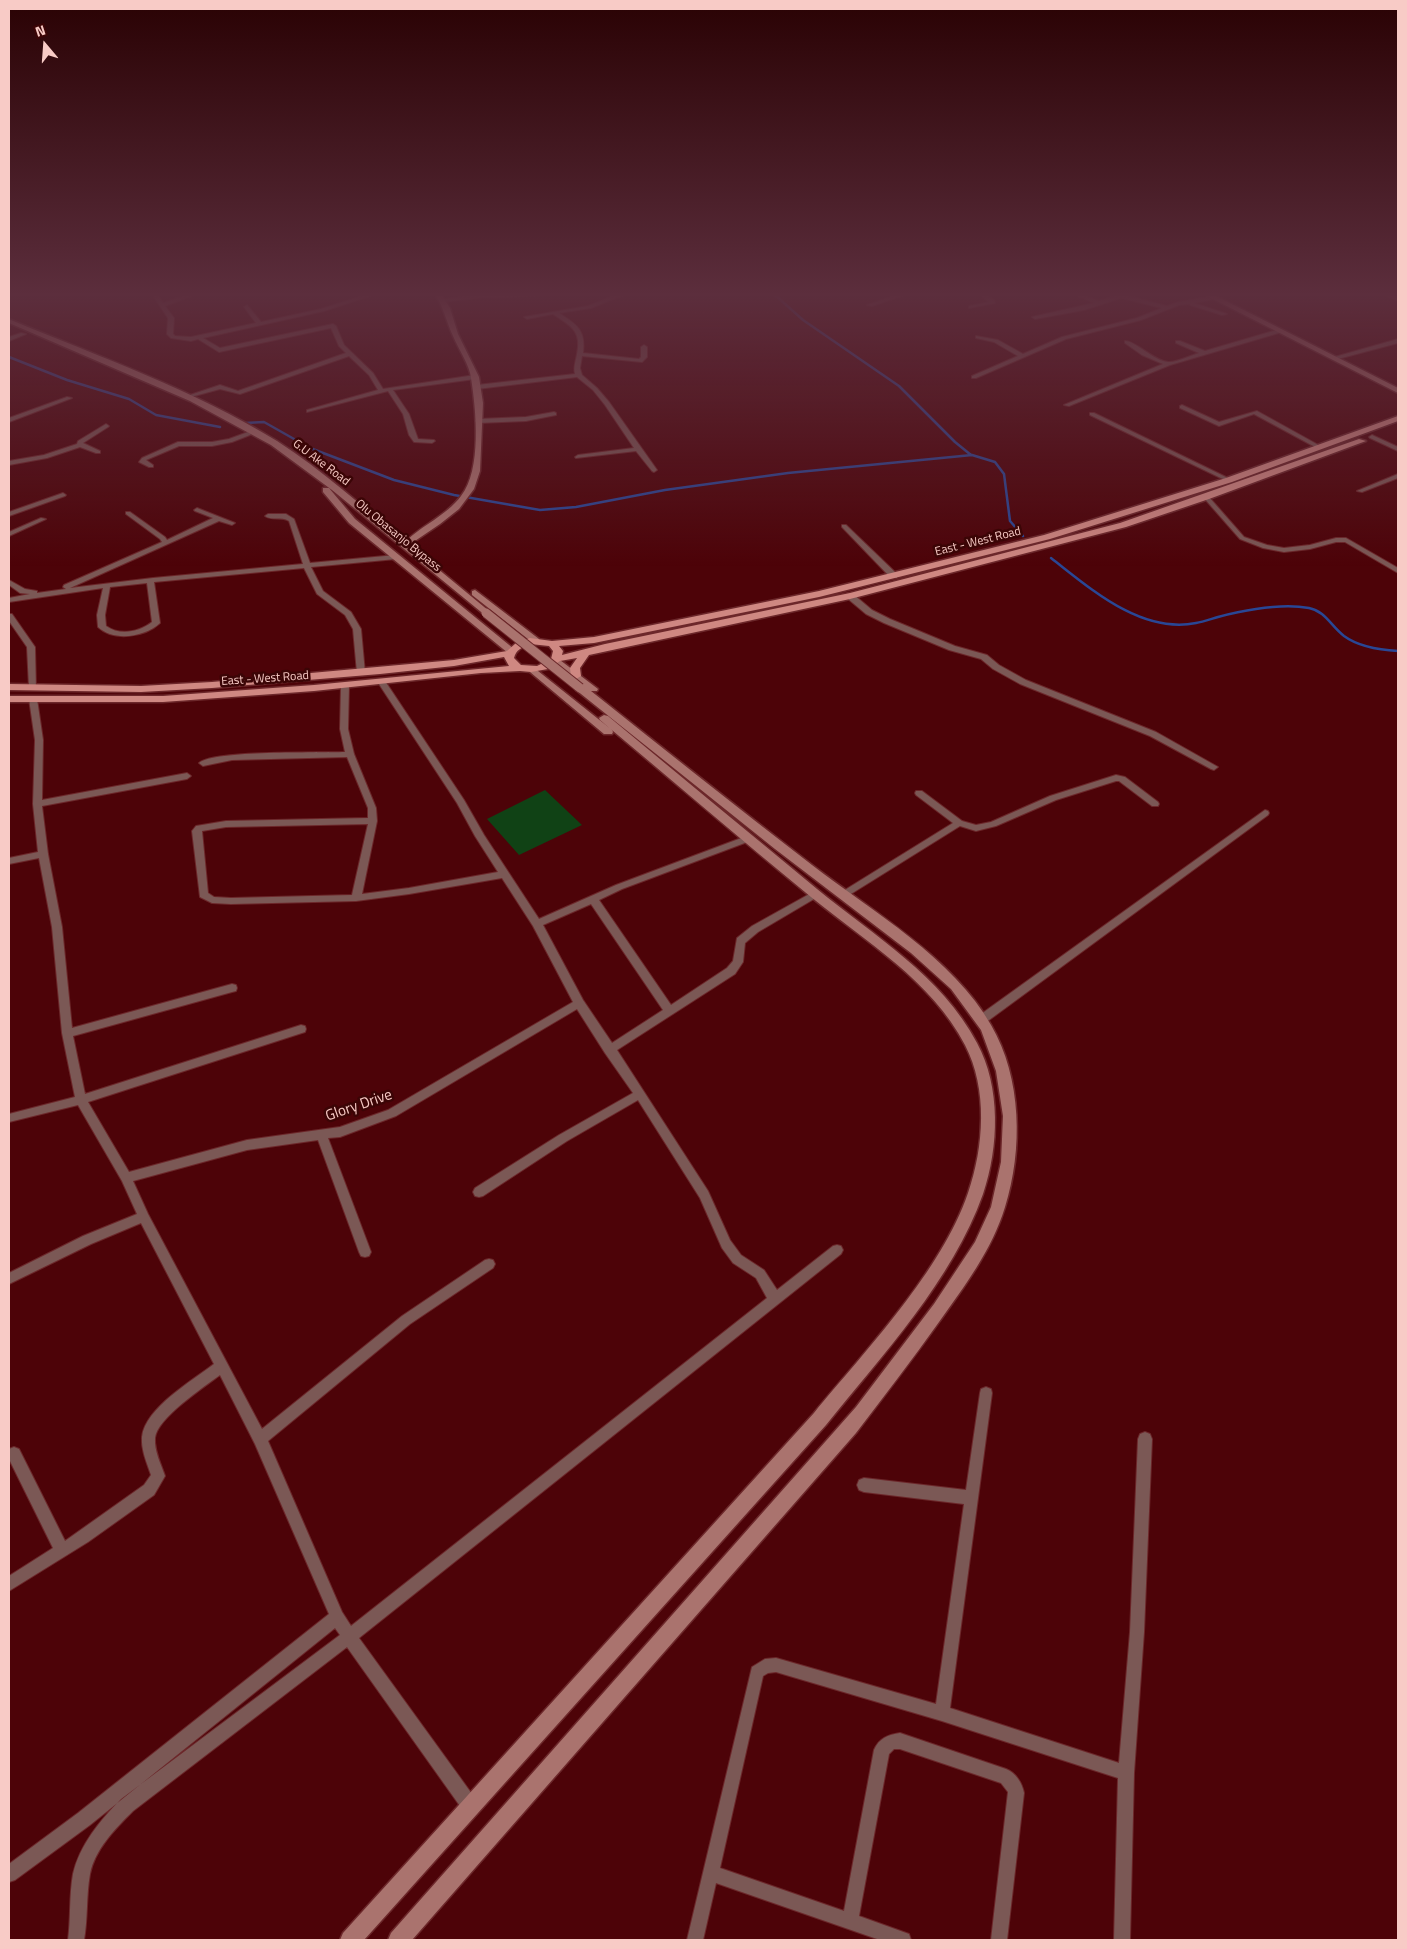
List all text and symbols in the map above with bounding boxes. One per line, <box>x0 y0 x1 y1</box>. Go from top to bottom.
text: N <box>32 19 48 42</box>
north arrow <box>20 20 70 70</box>
street label: G.U Ake Road <box>290 437 352 489</box>
street label: Olu Obasanjo Bypass <box>352 497 444 575</box>
street label: East - West Road <box>934 524 1022 560</box>
street label: East - West Road <box>221 669 309 689</box>
street label: Glory Drive <box>323 1086 395 1126</box>

